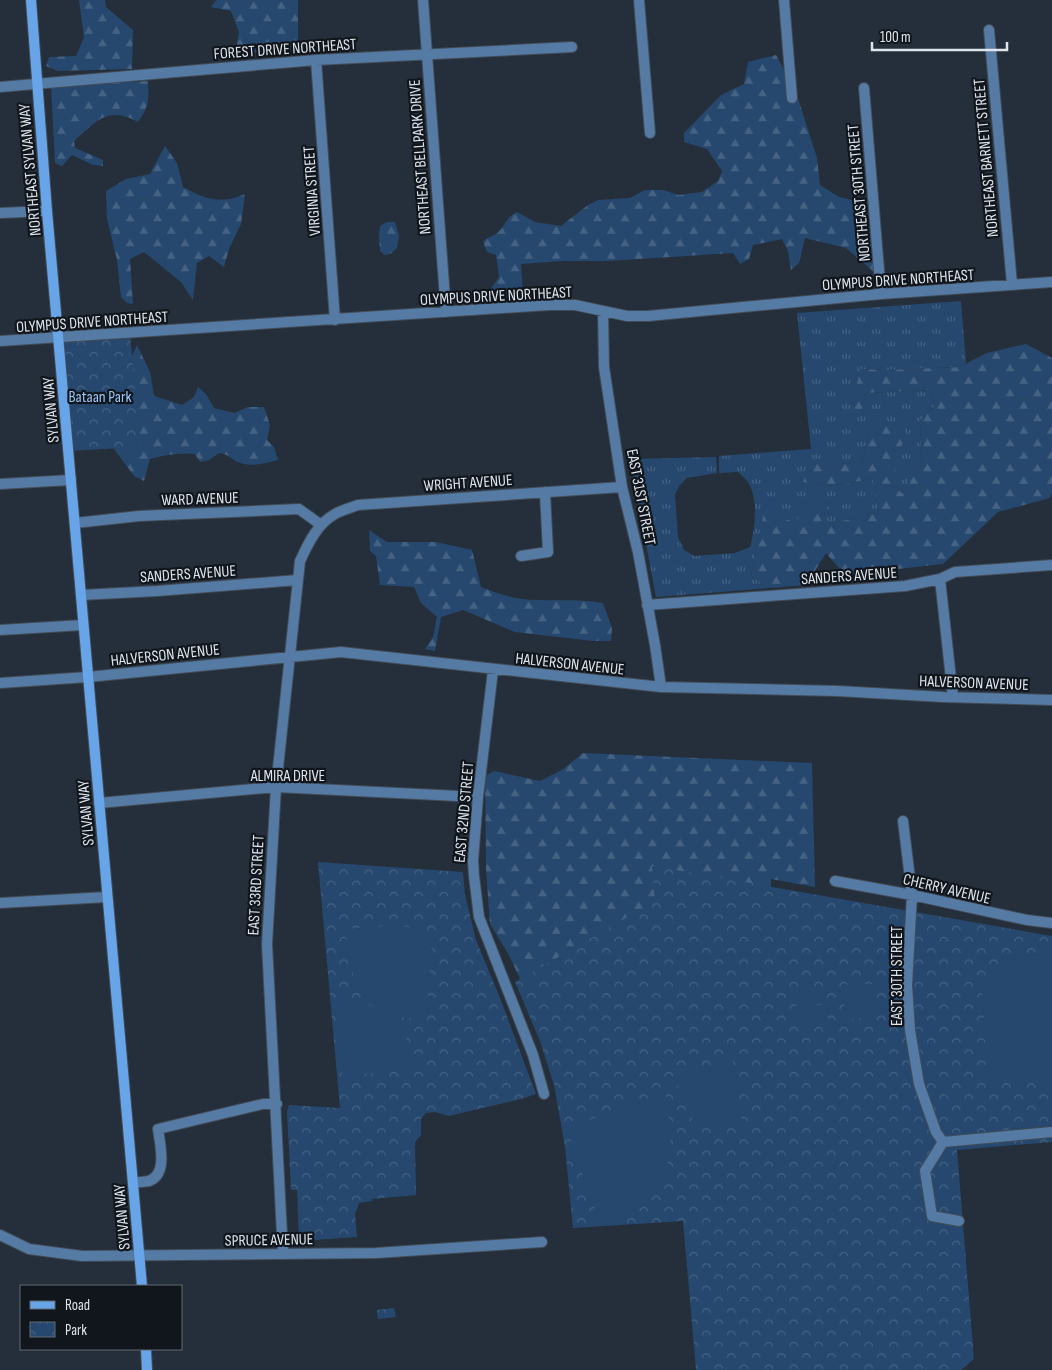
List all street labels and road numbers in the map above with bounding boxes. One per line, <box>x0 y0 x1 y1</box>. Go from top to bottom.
street label: FOREST DRIVE NORTHEAST <box>213 35 358 64</box>
street label: NORTHEAST BARNETT STREET <box>970 77 1003 238</box>
street label: NORTHEAST BELLPARK DRIVE <box>406 79 435 235</box>
street label: NORTHEAST SYLVAN WAY <box>15 103 46 237</box>
street label: NORTHEAST 30TH STREET <box>844 123 875 262</box>
street label: VIRGINIA STREET <box>300 145 325 236</box>
street label: OLYMPUS DRIVE NORTHEAST <box>821 266 975 295</box>
street label: OLYMPUS DRIVE NORTHEAST <box>420 283 573 310</box>
street label: OLYMPUS DRIVE NORTHEAST <box>15 308 169 337</box>
street label: SYLVAN WAY <box>39 376 64 443</box>
street label: EAST 31ST STREET <box>622 448 659 547</box>
street label: WRIGHT AVENUE <box>423 471 513 496</box>
street label: WARD AVENUE <box>161 489 239 510</box>
street label: SANDERS AVENUE <box>140 562 237 587</box>
street label: SANDERS AVENUE <box>801 564 898 589</box>
street label: HALVERSON AVENUE <box>110 640 221 671</box>
street label: HALVERSON AVENUE <box>514 649 625 680</box>
street label: HALVERSON AVENUE <box>919 672 1029 695</box>
street label: EAST 32ND STREET <box>451 760 478 863</box>
street label: ALMIRA DRIVE <box>250 767 325 786</box>
street label: SYLVAN WAY <box>74 779 99 846</box>
street label: EAST 33RD STREET <box>244 834 269 936</box>
street label: CHERRY AVENUE <box>901 870 992 909</box>
street label: EAST 30TH STREET <box>888 926 907 1026</box>
street label: SYLVAN WAY <box>110 1183 135 1250</box>
street label: SPRUCE AVENUE <box>225 1230 313 1251</box>

